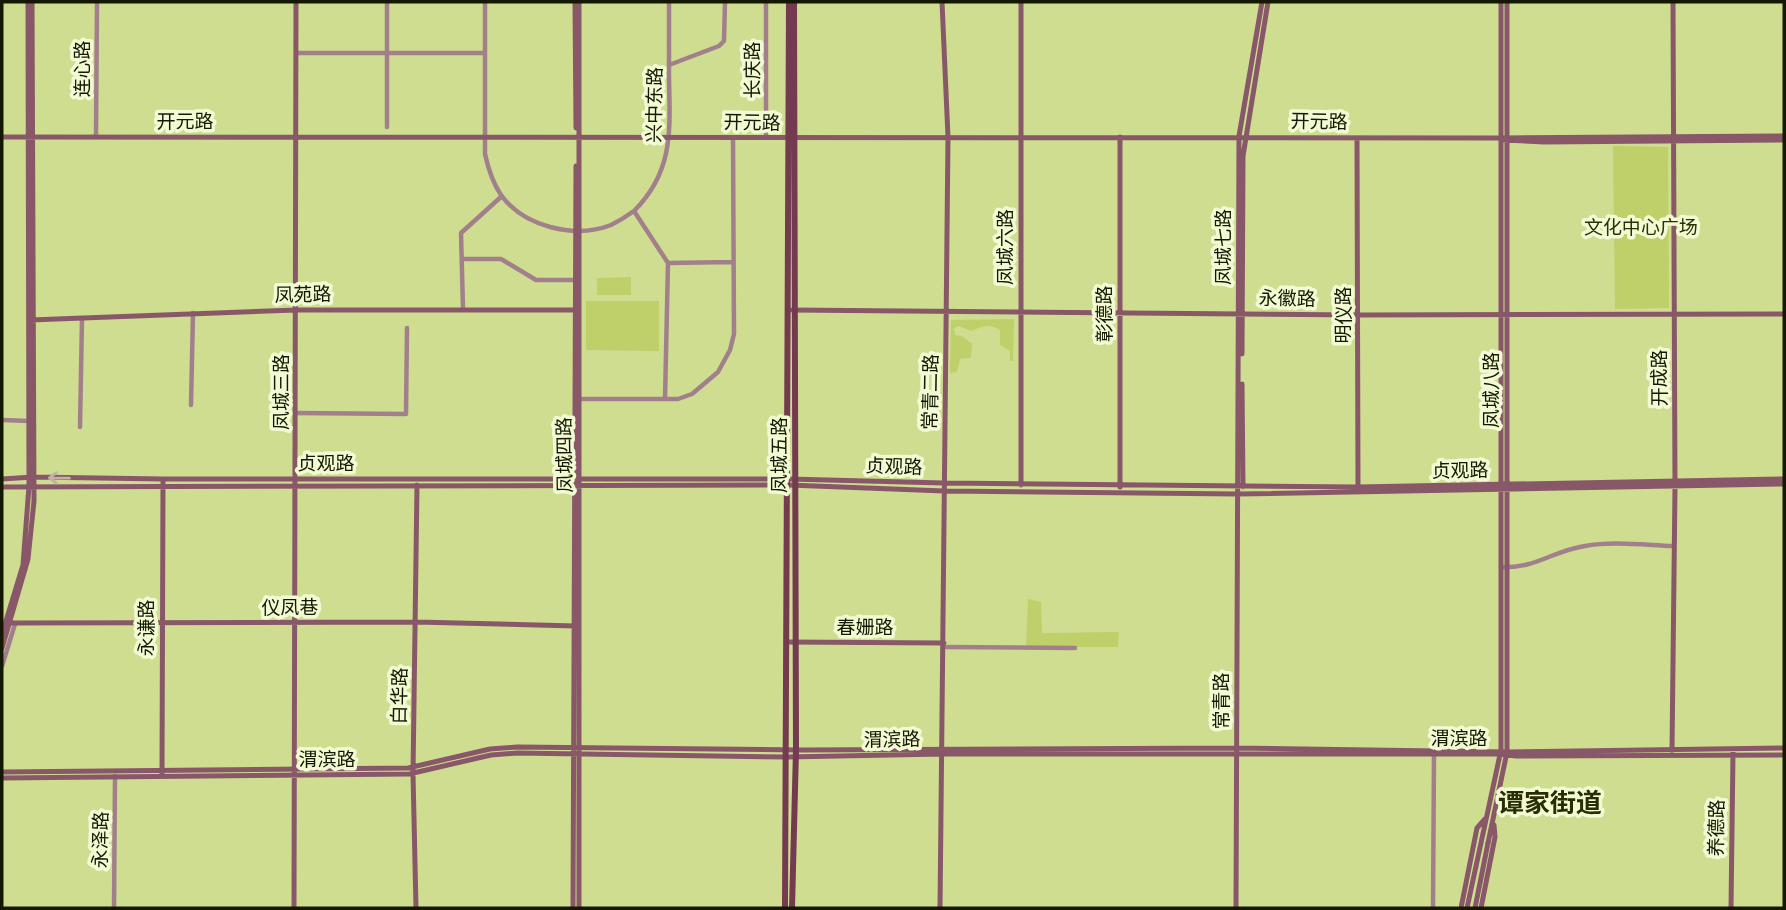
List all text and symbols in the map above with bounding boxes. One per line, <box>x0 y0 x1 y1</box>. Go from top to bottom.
street label: 连心路 <box>70 40 96 98</box>
street label: 长庆路 <box>740 41 766 99</box>
street label: 兴中东路 <box>641 67 669 143</box>
street label: 开元路 <box>156 109 214 135</box>
street label: 开元路 <box>1290 109 1348 135</box>
street label: 开元路 <box>723 110 781 136</box>
street label: 凤城六路 <box>993 209 1019 285</box>
street label: 凤城七路 <box>1211 209 1237 285</box>
park label: 文化中心广场 <box>1584 215 1698 241</box>
street label: 凤苑路 <box>274 282 332 308</box>
street label: 彰德路 <box>1092 285 1118 343</box>
street label: 永徽路 <box>1258 286 1316 312</box>
street label: 明仪路 <box>1331 286 1357 344</box>
street label: 开成路 <box>1647 349 1673 407</box>
street label: 凤城八路 <box>1479 352 1505 428</box>
street label: 凤城三路 <box>269 354 295 430</box>
street label: 常青二路 <box>917 354 945 430</box>
street label: 凤城四路 <box>551 417 579 493</box>
street label: 凤城五路 <box>767 417 793 493</box>
street label: 贞观路 <box>297 451 355 477</box>
street label: 贞观路 <box>865 453 923 481</box>
street label: 贞观路 <box>1431 458 1489 484</box>
one-way arrow <box>48 471 71 484</box>
street label: 仪凤巷 <box>261 595 319 621</box>
street label: 永谦路 <box>134 599 160 657</box>
street label: 春姗路 <box>836 615 894 641</box>
street label: 白华路 <box>387 667 413 725</box>
street label: 常青路 <box>1209 672 1235 730</box>
street label: 渭滨路 <box>1430 726 1488 752</box>
street label: 渭滨路 <box>863 727 921 753</box>
street label: 渭滨路 <box>298 747 356 773</box>
district label: 谭家街道 <box>1498 786 1602 821</box>
street label: 养德路 <box>1704 799 1730 857</box>
street label: 永泽路 <box>88 811 114 869</box>

